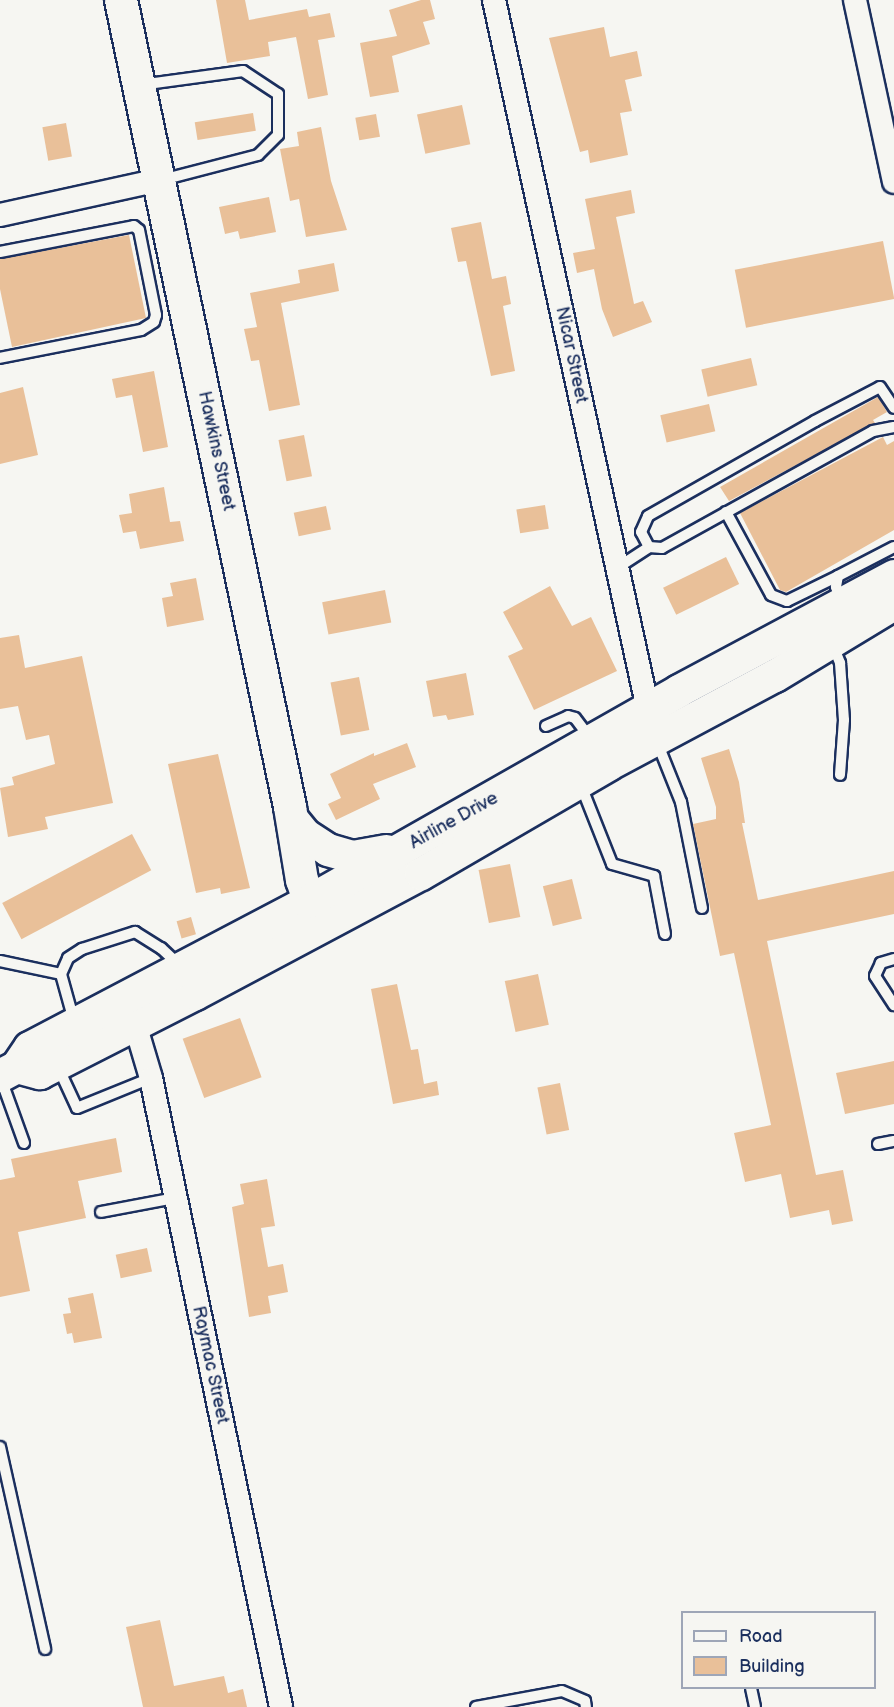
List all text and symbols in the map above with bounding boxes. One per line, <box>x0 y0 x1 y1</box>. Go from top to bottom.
street label: Nicar Street <box>550 305 592 405</box>
street label: Hawkins Street <box>193 389 239 513</box>
street label: Airline Drive <box>406 788 502 854</box>
street label: Raymac Street <box>187 1304 233 1426</box>
legend <box>681 1611 876 1689</box>
text: Road <box>739 1626 783 1647</box>
text: Building <box>739 1656 805 1677</box>

